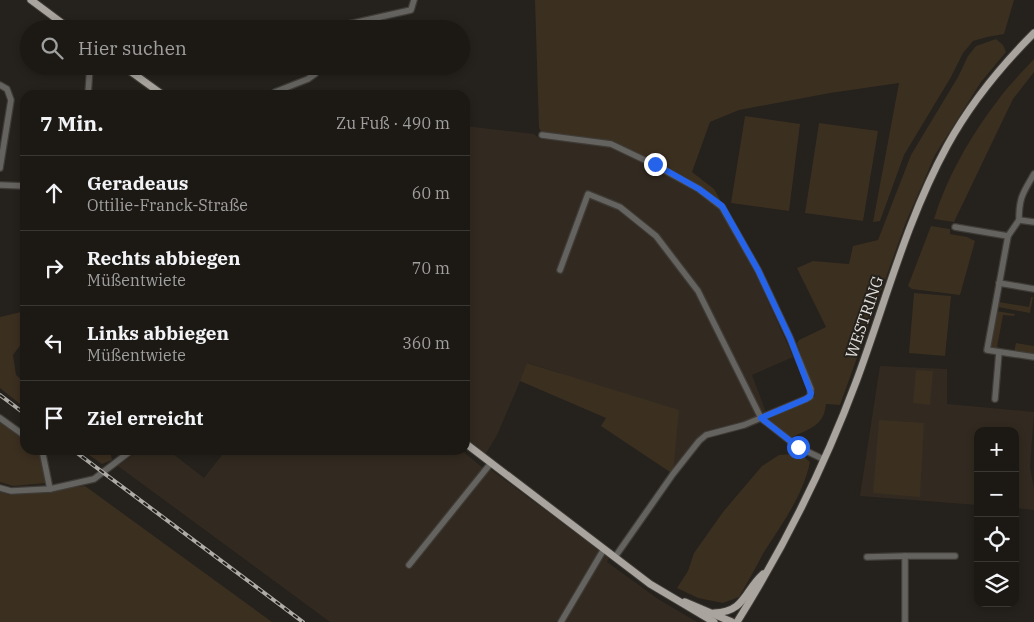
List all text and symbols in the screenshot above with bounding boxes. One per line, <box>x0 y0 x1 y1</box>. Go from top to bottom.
search box <box>20 20 470 75</box>
icon: search <box>38 34 66 62</box>
text: Hier suchen <box>78 36 187 60</box>
text: 7 Min. <box>40 109 103 137</box>
text: Zu Fuß · 490 m <box>336 113 450 133</box>
route end <box>644 153 667 176</box>
text: Geradeaus <box>87 171 188 195</box>
icon: ahead <box>40 179 68 207</box>
text: 60 m <box>412 183 450 203</box>
text: Ottilie-Franck-Straße <box>87 195 248 215</box>
text: Rechts abbiegen <box>87 246 241 270</box>
icon: right <box>40 254 68 282</box>
text: 70 m <box>412 258 450 278</box>
text: Müßentwiete <box>87 270 186 290</box>
street label: WESTRING <box>841 273 887 361</box>
text: Links abbiegen <box>87 321 229 345</box>
icon: left <box>40 329 68 357</box>
text: 360 m <box>402 333 450 353</box>
text: Müßentwiete <box>87 345 186 365</box>
icon: arrive <box>40 404 68 432</box>
text: Ziel erreicht <box>87 406 203 430</box>
map controls <box>974 427 1019 607</box>
button: + <box>974 427 1019 472</box>
route start <box>787 436 810 459</box>
button: − <box>974 472 1019 517</box>
button: locate <box>974 517 1019 562</box>
button: layers <box>974 562 1019 607</box>

